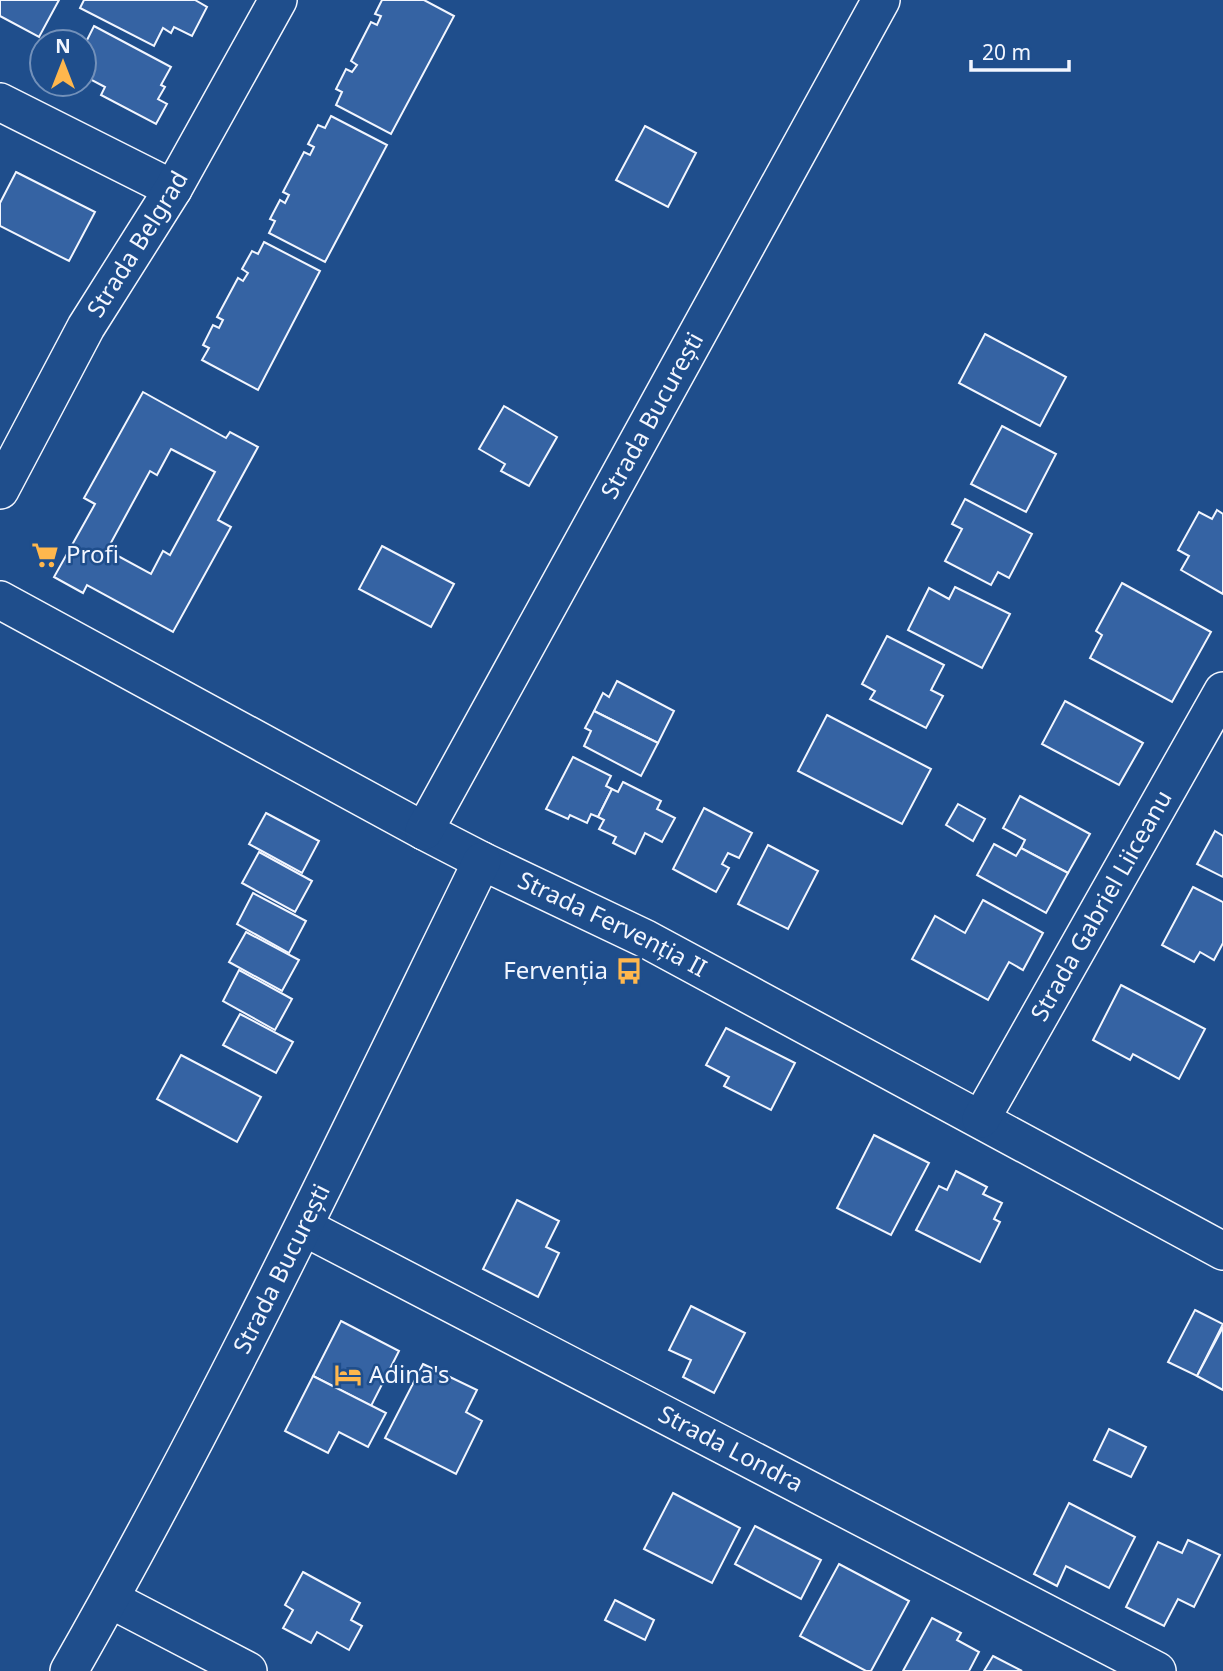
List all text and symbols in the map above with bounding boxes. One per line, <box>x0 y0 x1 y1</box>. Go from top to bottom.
north arrow <box>28 28 98 98</box>
scale bar <box>971 28 1069 72</box>
text: N <box>55 33 71 59</box>
text: 20 m <box>982 38 1031 66</box>
street label: Strada Belgrad <box>78 164 195 323</box>
street label: Strada București <box>592 326 710 504</box>
place label: Profi <box>66 537 119 570</box>
supermarket icon: Profi <box>30 540 60 570</box>
street label: Strada Gabriel Liiceanu <box>1022 784 1179 1026</box>
street label: Strada Fervenția II <box>513 867 711 983</box>
bus stop icon: Fervenția <box>614 956 644 986</box>
place label: Fervenția <box>503 957 608 985</box>
street label: Strada București <box>224 1178 337 1359</box>
place label: Adina's <box>369 1357 450 1390</box>
hotel icon: Adina's <box>333 1360 363 1390</box>
street label: Strada Londra <box>653 1396 809 1499</box>

